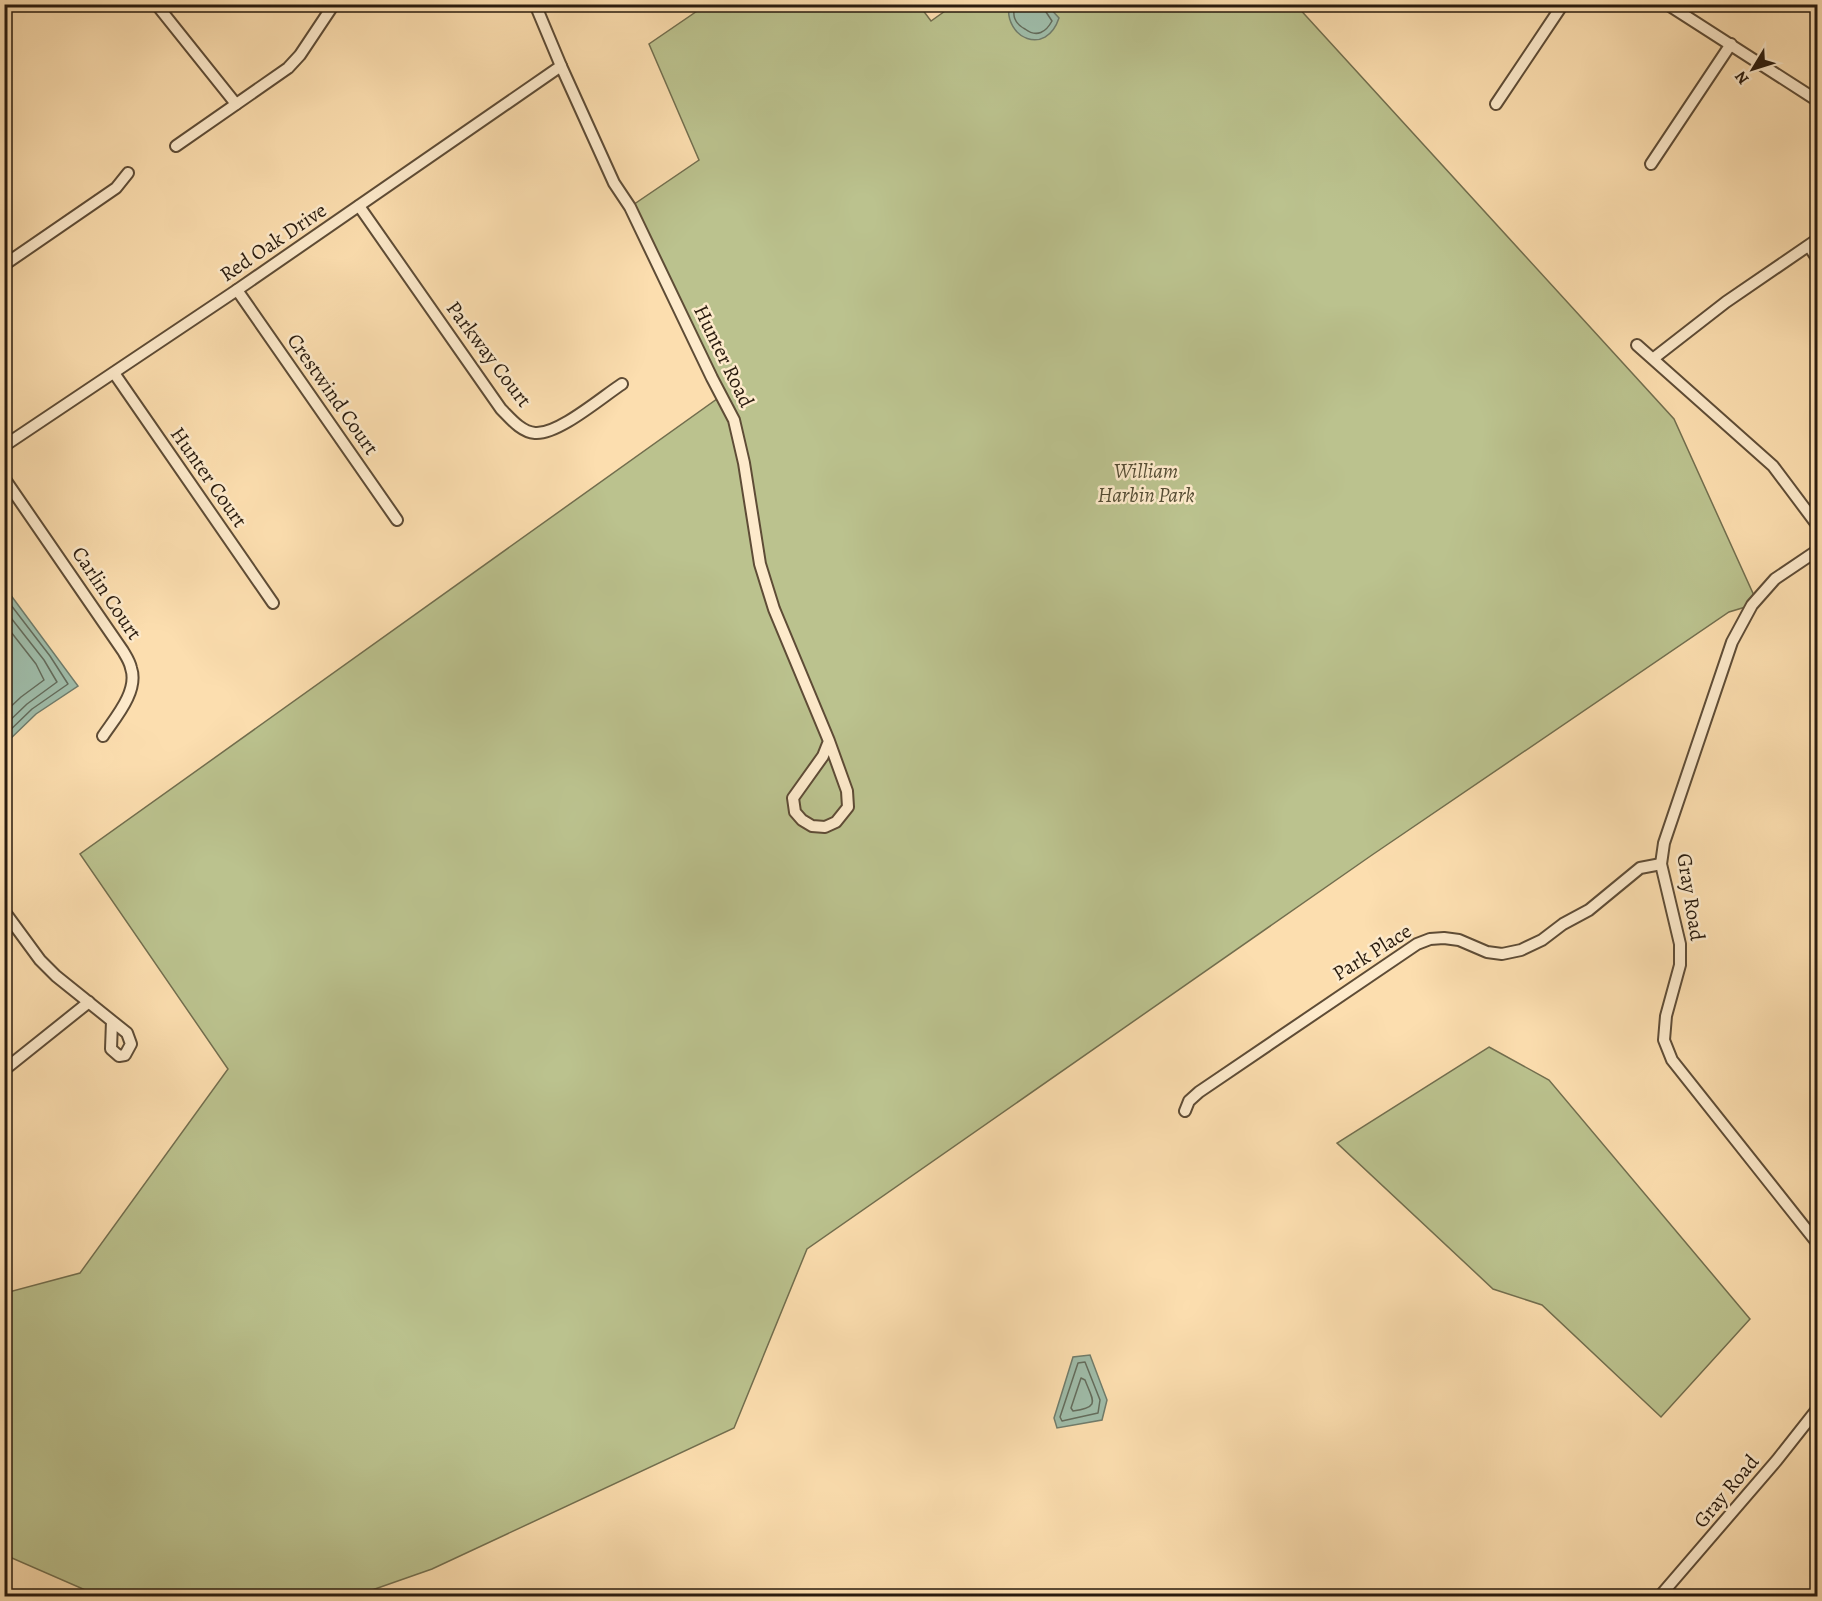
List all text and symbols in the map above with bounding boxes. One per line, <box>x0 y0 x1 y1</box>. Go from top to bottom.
north arrow <box>1723 39 1783 99</box>
text: N <box>1729 66 1754 89</box>
street label: Red Oak Drive <box>214 196 332 288</box>
street label: Parkway Court <box>440 295 538 413</box>
street label: Hunter Road <box>687 300 761 413</box>
street label: Crestwind Court <box>281 328 385 460</box>
street label: Hunter Court <box>164 421 254 533</box>
park label: William Harbin Park <box>1097 457 1195 509</box>
street label: Carlin Court <box>65 541 149 645</box>
street label: Gray Road <box>1670 851 1712 943</box>
street label: Park Place <box>1327 917 1417 987</box>
street label: Gray Road <box>1687 1448 1765 1534</box>

